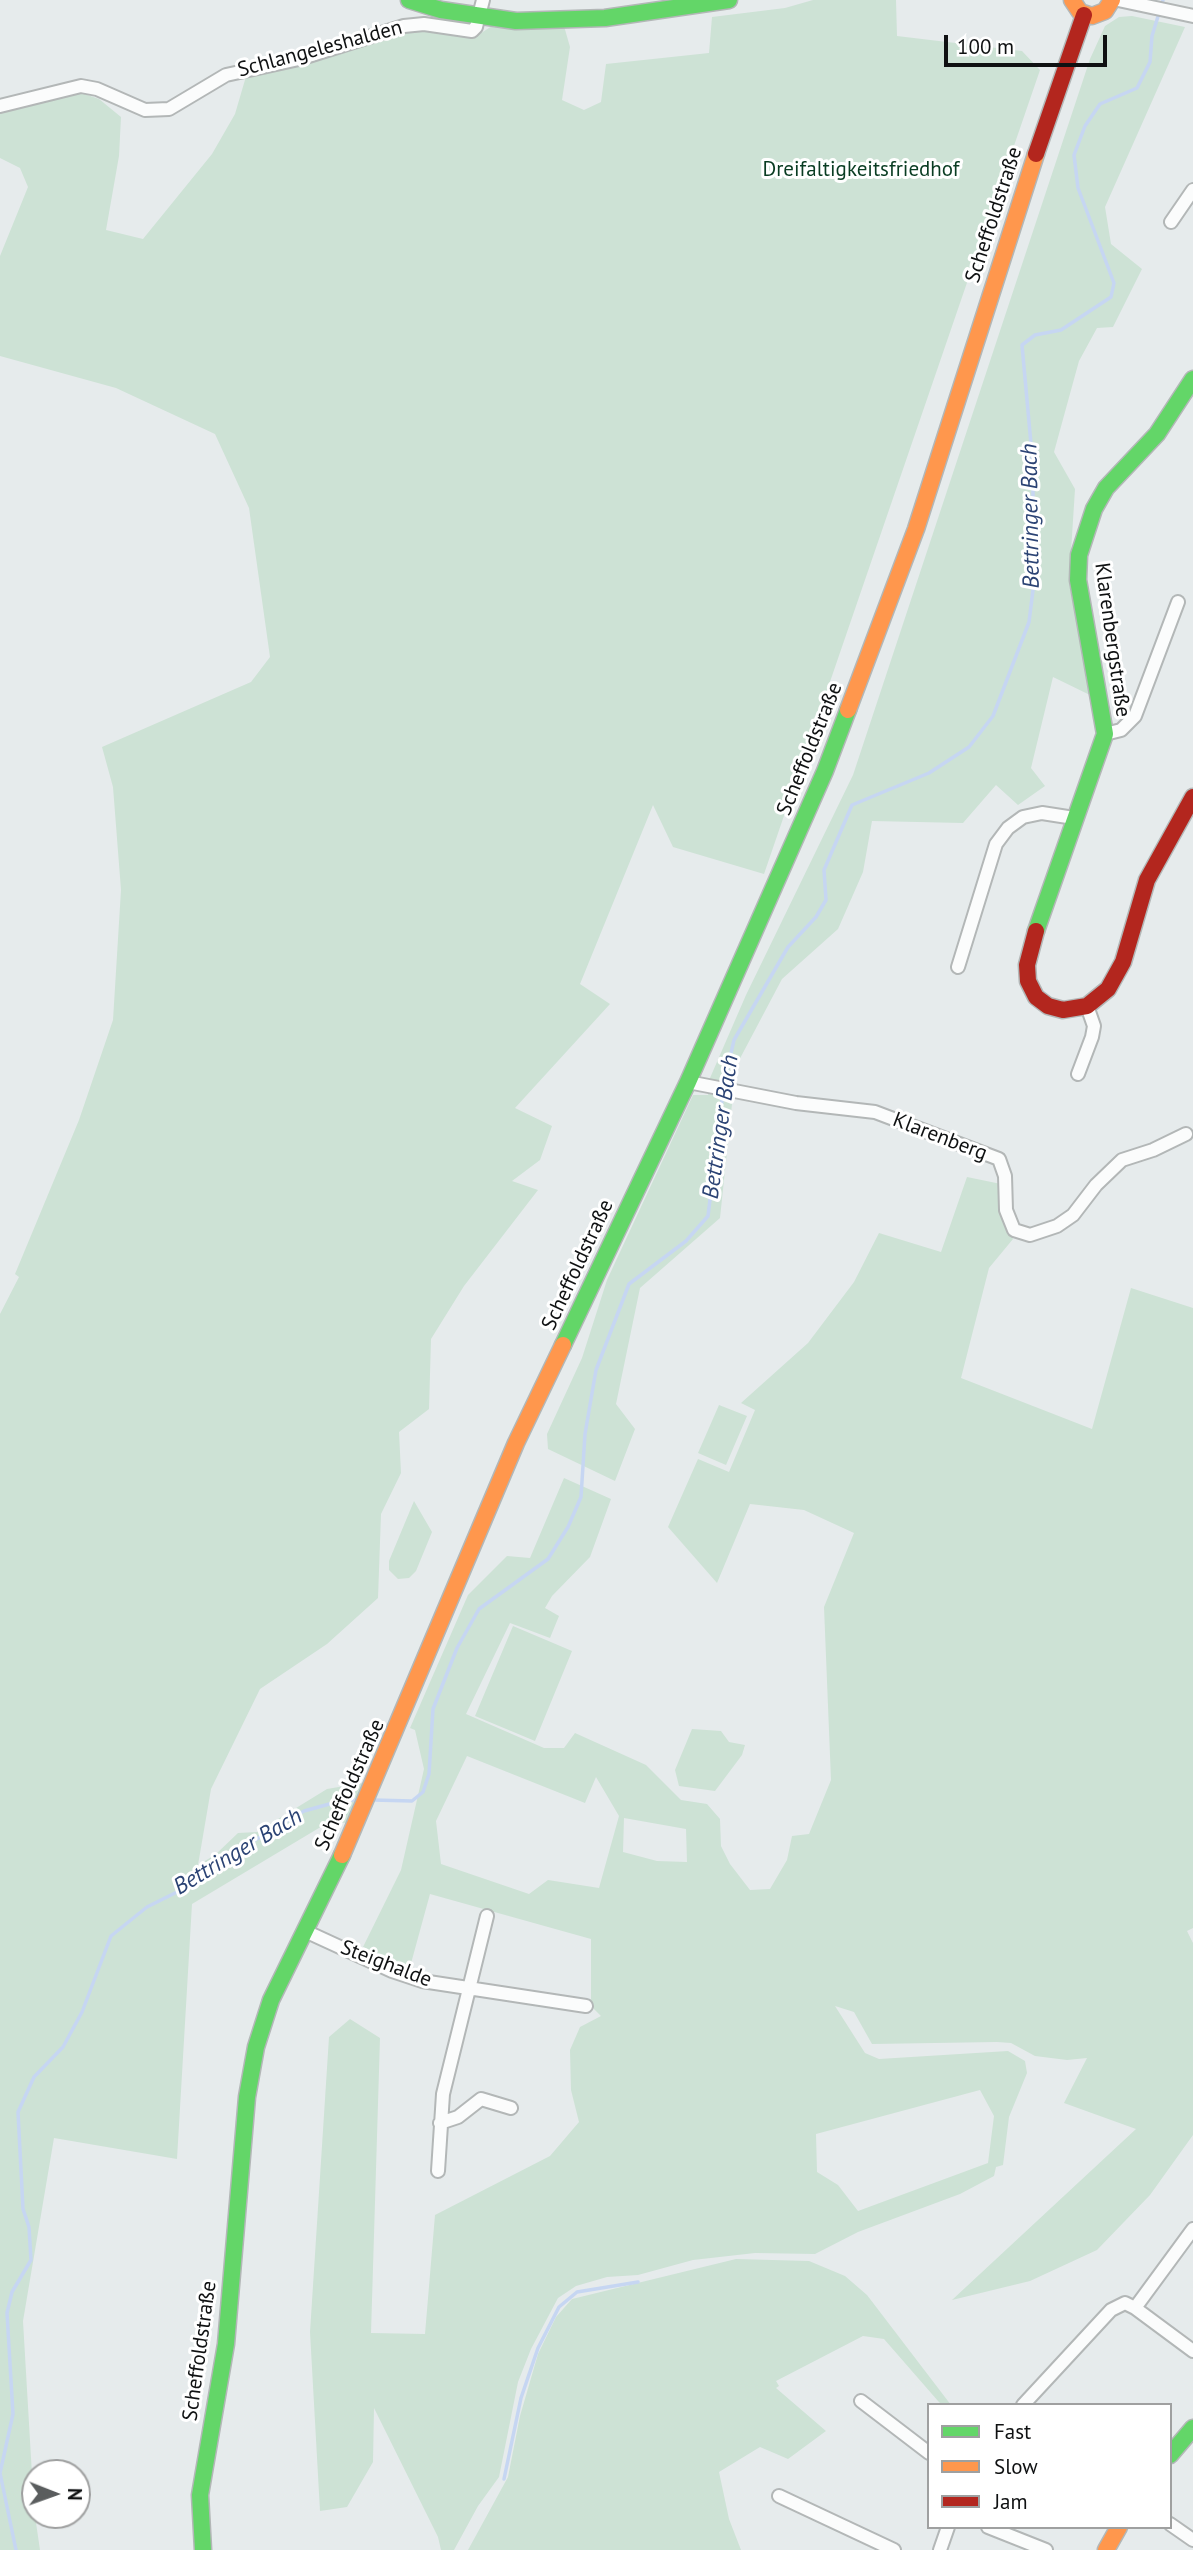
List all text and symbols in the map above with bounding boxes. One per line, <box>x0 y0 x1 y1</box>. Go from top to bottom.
street label: Schlangeleshalden <box>235 15 405 83</box>
scale bar <box>948 21 1111 65</box>
text: 100 m <box>957 33 1014 60</box>
street label: Scheffoldstraße <box>960 144 1028 286</box>
park label: Dreifaltigkeitsfriedhof <box>762 157 960 183</box>
water label: Bettringer Bach <box>1016 443 1046 589</box>
street label: Klarenbergstraße <box>1089 561 1135 719</box>
street label: Scheffoldstraße <box>772 679 848 819</box>
water label: Bettringer Bach <box>697 1053 745 1201</box>
street label: Klarenberg <box>889 1107 991 1167</box>
street label: Scheffoldstraße <box>537 1196 619 1334</box>
street label: Scheffoldstraße <box>310 1715 390 1855</box>
water label: Bettringer Bach <box>169 1803 307 1901</box>
street label: Steighalde <box>337 1935 435 1993</box>
street label: Scheffoldstraße <box>178 2279 222 2423</box>
legend <box>927 2403 1172 2529</box>
text: Fast <box>994 2418 1031 2445</box>
text: Slow <box>994 2453 1038 2480</box>
north arrow <box>21 2459 91 2529</box>
text: N <box>63 2488 87 2501</box>
text: Jam <box>994 2488 1028 2515</box>

